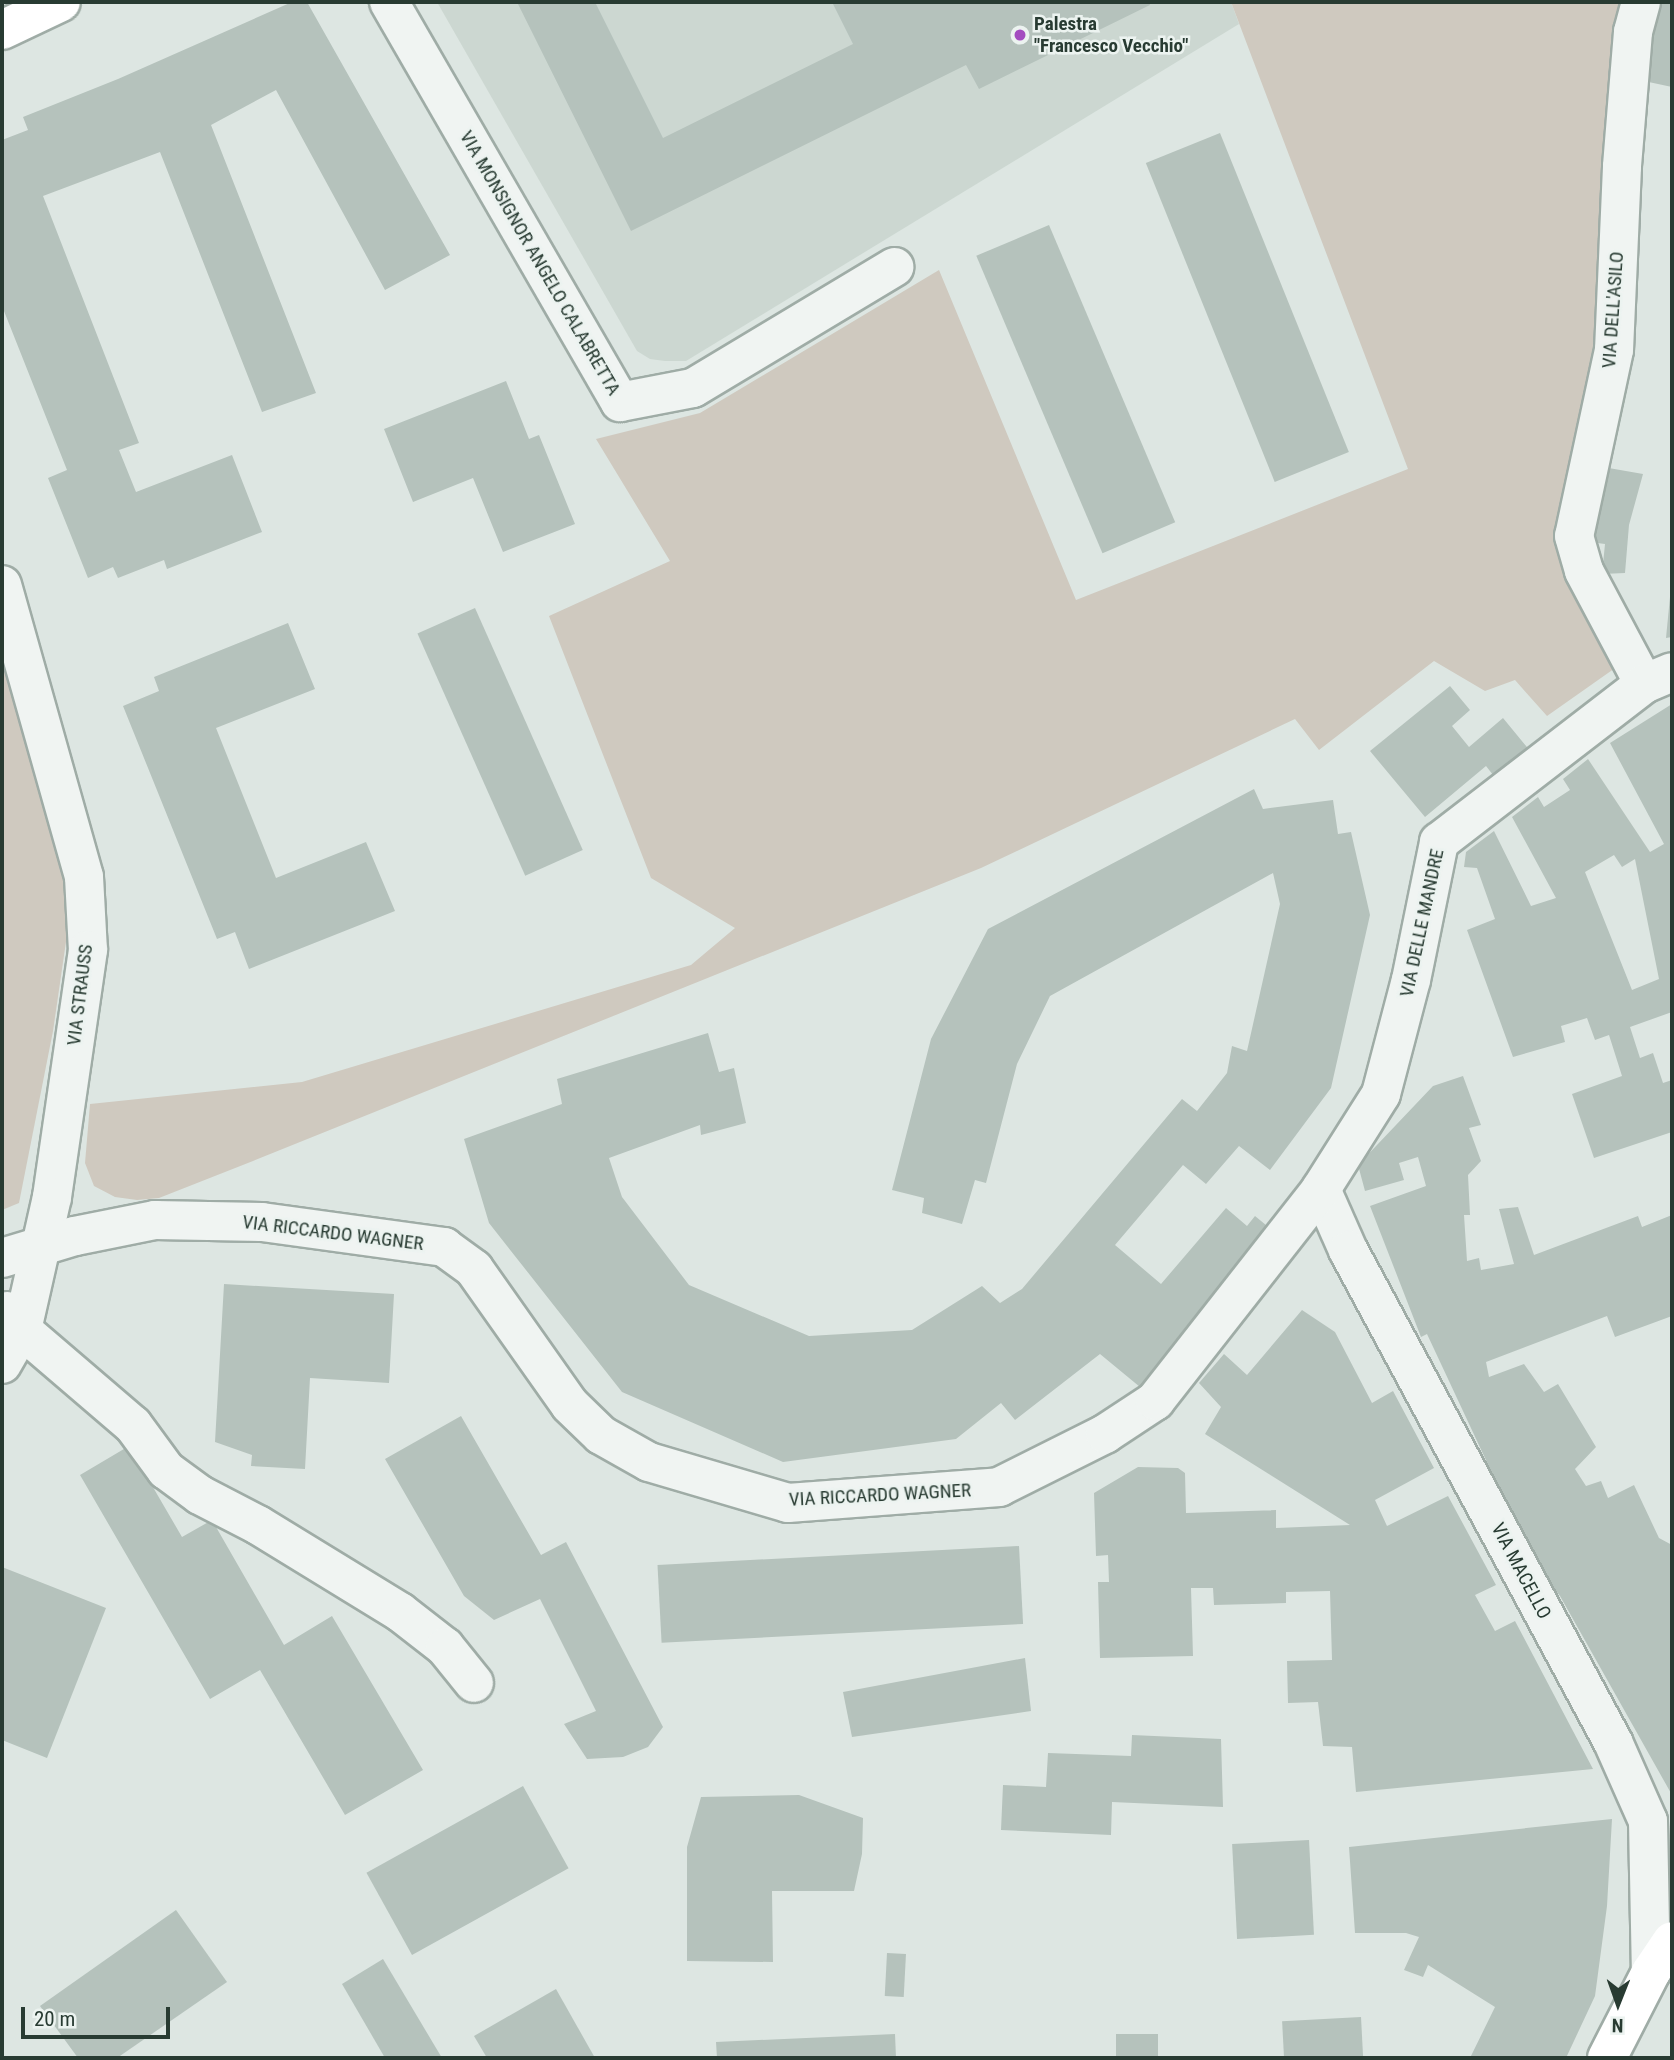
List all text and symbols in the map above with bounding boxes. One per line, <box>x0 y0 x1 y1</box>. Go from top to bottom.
place label: Palestra "Francesco Vecchio" <box>1034 13 1188 57</box>
marker: Palestra "Francesco Vecchio" <box>1012 27 1028 43</box>
street label: VIA MONSIGNOR ANGELO CALABRETTA <box>455 127 625 399</box>
street label: VIA DELL'ASILO <box>1598 251 1628 369</box>
street label: VIA DELLE MANDRE <box>1395 847 1449 999</box>
street label: VIA STRAUSS <box>62 943 98 1047</box>
street label: VIA RICCARDO WAGNER <box>241 1211 425 1255</box>
street label: VIA RICCARDO WAGNER <box>788 1479 972 1511</box>
street label: VIA MACELLO <box>1486 1519 1556 1623</box>
north arrow <box>1583 1969 1653 2039</box>
scale bar <box>24 1994 173 2038</box>
text: 20 m <box>34 2007 75 2031</box>
text: N <box>1612 2014 1624 2037</box>

